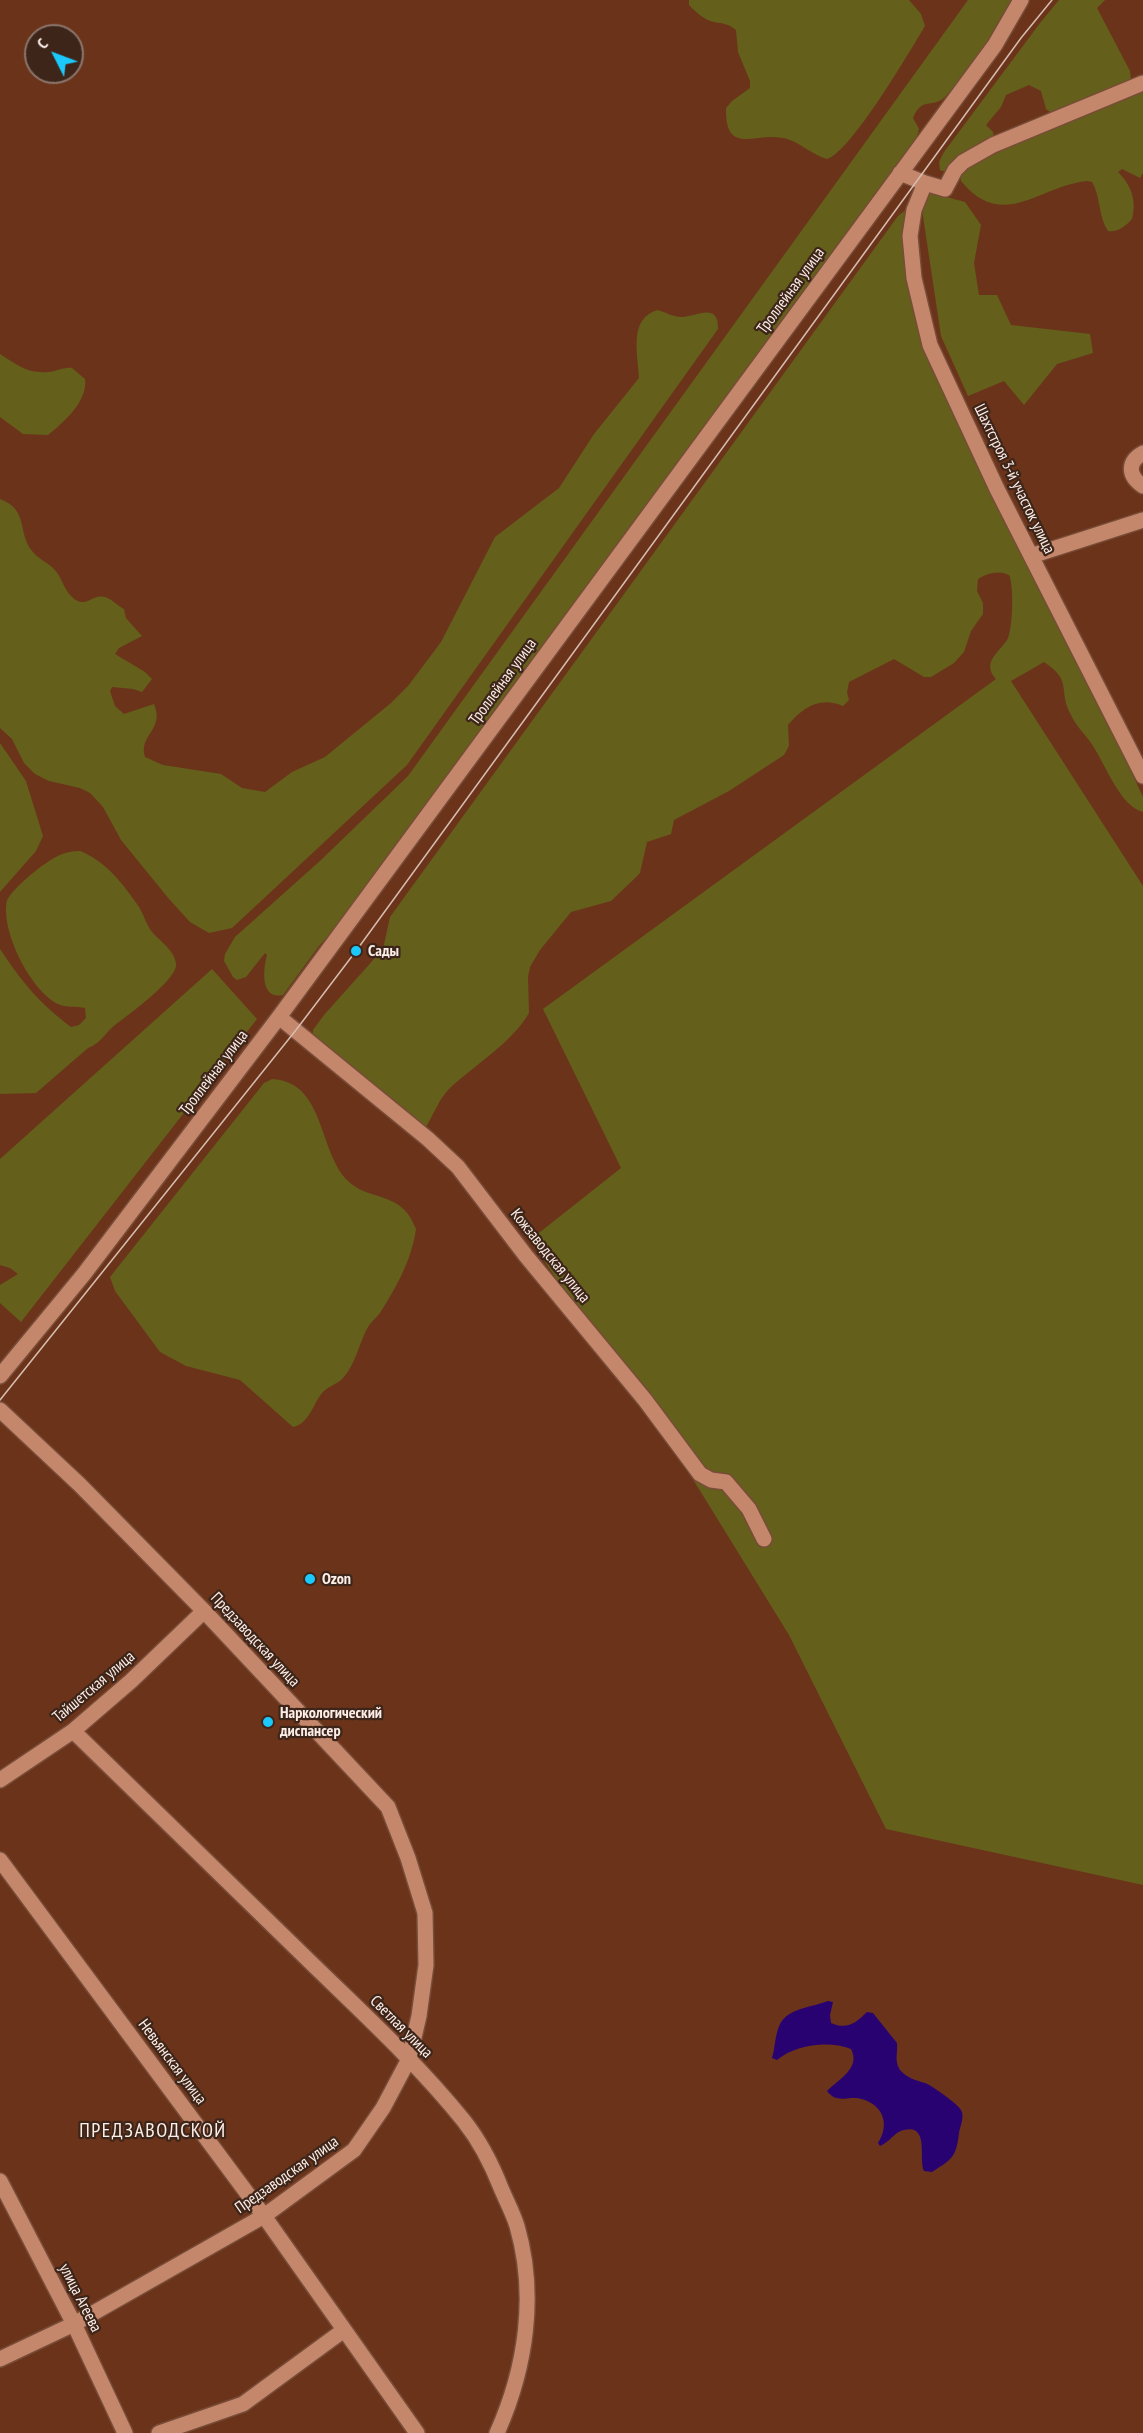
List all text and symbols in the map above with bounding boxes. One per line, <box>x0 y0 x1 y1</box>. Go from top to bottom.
north arrow <box>24 24 84 84</box>
text: С <box>32 34 52 53</box>
street label: Троллейная улица <box>753 244 829 338</box>
street label: Шахтстроя 3-й участок улица <box>969 401 1059 557</box>
street label: Троллейная улица <box>465 635 541 729</box>
place label: Сады <box>368 941 399 961</box>
marker: Сады <box>349 944 363 958</box>
street label: Троллейная улица <box>176 1026 252 1120</box>
street label: Кожзаводская улица <box>506 1205 594 1307</box>
place label: Ozon <box>322 1569 351 1589</box>
marker: Ozon <box>303 1572 317 1586</box>
street label: Предзаводская улица <box>206 1589 304 1691</box>
street label: Тайшетская улица <box>49 1647 139 1727</box>
place label: Наркологический диспансер <box>280 1703 382 1741</box>
marker: Наркологический диспансер <box>261 1715 275 1729</box>
street label: Светлая улица <box>366 1992 436 2062</box>
street label: Невьянская улица <box>134 2016 210 2108</box>
district label: ПРЕДЗАВОДСКОЙ <box>79 2119 227 2143</box>
street label: Предзаводская улица <box>232 2132 342 2218</box>
street label: улица Агеева <box>55 2261 105 2335</box>

